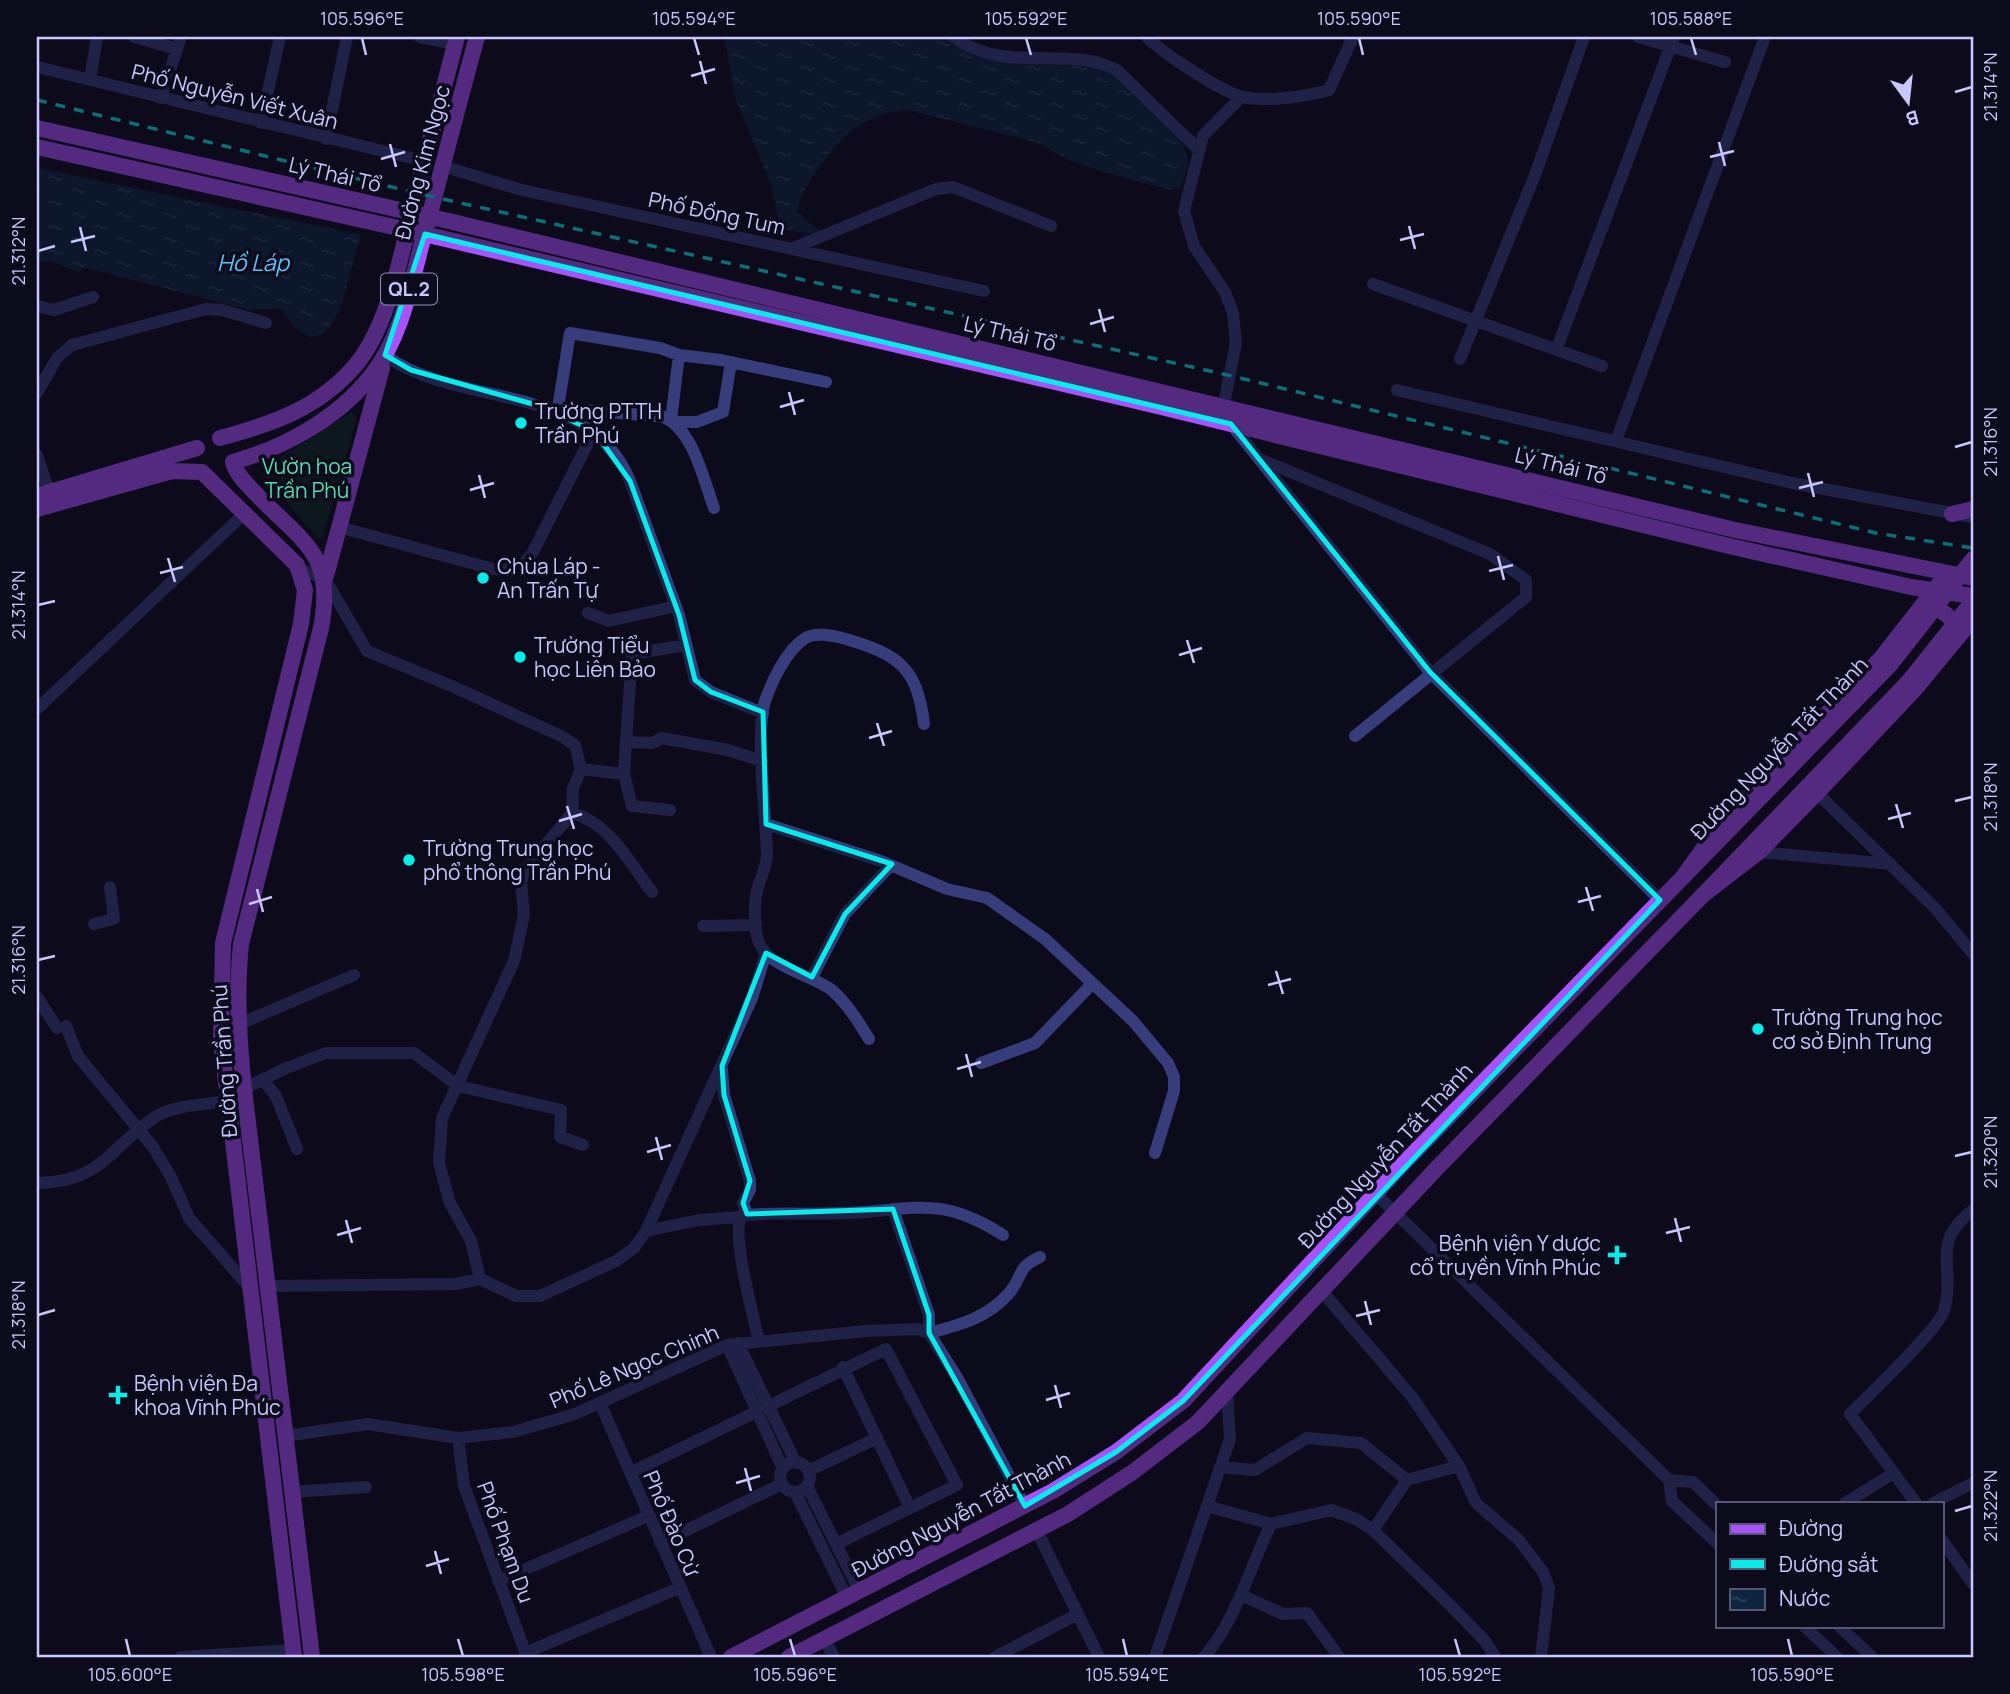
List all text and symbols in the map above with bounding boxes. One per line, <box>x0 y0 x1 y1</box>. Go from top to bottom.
text: 105.596°E <box>320 6 404 30</box>
text: 105.594°E <box>652 6 736 30</box>
text: 105.592°E <box>984 6 1068 30</box>
text: 105.590°E <box>1317 6 1401 30</box>
text: 105.588°E <box>1650 6 1732 30</box>
text: 21.314°N <box>1978 52 2002 122</box>
street label: Phố Nguyễn Viết Xuân <box>129 57 341 135</box>
north arrow <box>1874 66 1944 136</box>
street label: Đường Kim Ngọc <box>388 82 456 242</box>
text: B <box>1903 104 1922 133</box>
street label: Lý Thái Tổ <box>286 150 384 198</box>
street label: Phố Đồng Tum <box>646 185 788 241</box>
text: 21.312°N <box>6 217 30 285</box>
water label: Hồ Láp <box>217 246 290 278</box>
road number: QL.2 <box>381 274 437 304</box>
street label: Lý Thái Tổ <box>961 309 1059 357</box>
place label: Trường PTTH Trần Phú <box>535 397 662 449</box>
text: 21.316°N <box>1978 407 2002 477</box>
marker: Trường PTTH Trần Phú <box>513 415 529 431</box>
street label: Lý Thái Tổ <box>1512 440 1611 490</box>
park label: Vườn hoa Trần Phú <box>262 452 352 504</box>
place label: Chùa Láp - An Trấn Tự <box>497 552 601 604</box>
text: 21.314°N <box>6 570 30 640</box>
marker: Chùa Láp - An Trấn Tự <box>475 570 491 586</box>
place label: Trường Tiểu học Liên Bảo <box>534 631 656 683</box>
marker: Trường Tiểu học Liên Bảo <box>512 649 528 665</box>
street label: Đường Nguyễn Tất Thành <box>1684 651 1874 845</box>
text: 21.318°N <box>1978 763 2002 831</box>
place label: Trường Trung học phổ thông Trần Phú <box>423 834 612 886</box>
marker: Trường Trung học phổ thông Trần Phú <box>401 852 417 868</box>
text: 21.316°N <box>6 925 30 995</box>
street label: Đường Trần Phú <box>205 984 243 1138</box>
place label: Trường Trung học cơ sở Định Trung <box>1772 1003 1943 1055</box>
marker: Trường Trung học cơ sở Định Trung <box>1750 1021 1766 1037</box>
street label: Đường Nguyễn Tất Thành <box>1292 1056 1478 1254</box>
text: 21.320°N <box>1978 1116 2002 1188</box>
place label: Bệnh viện Y dược cổ truyền Vĩnh Phúc <box>1410 1229 1601 1281</box>
marker: Bệnh viện Y dược cổ truyền Vĩnh Phúc <box>1607 1245 1627 1265</box>
text: 21.318°N <box>6 1281 30 1349</box>
street label: Phố Lê Ngọc Chinh <box>545 1318 723 1414</box>
place label: Bệnh viện Đa khoa Vĩnh Phúc <box>134 1369 281 1421</box>
marker: Bệnh viện Đa khoa Vĩnh Phúc <box>108 1385 128 1405</box>
street label: Đường Nguyễn Tất Thành <box>847 1444 1075 1584</box>
street label: Phố Đào Cừ <box>637 1466 707 1580</box>
text: 21.322°N <box>1978 1470 2002 1542</box>
street label: Phố Phạm Du <box>471 1477 541 1607</box>
legend <box>1716 1502 1944 1628</box>
text: Đường <box>1779 1514 1843 1542</box>
text: Đường sắt <box>1779 1550 1878 1578</box>
text: Nước <box>1779 1584 1830 1612</box>
text: 105.600°E <box>88 1662 172 1686</box>
text: 105.598°E <box>421 1662 505 1686</box>
text: 105.596°E <box>753 1662 837 1686</box>
text: 105.594°E <box>1085 1662 1169 1686</box>
text: 105.592°E <box>1418 1662 1502 1686</box>
text: 105.590°E <box>1750 1662 1834 1686</box>

